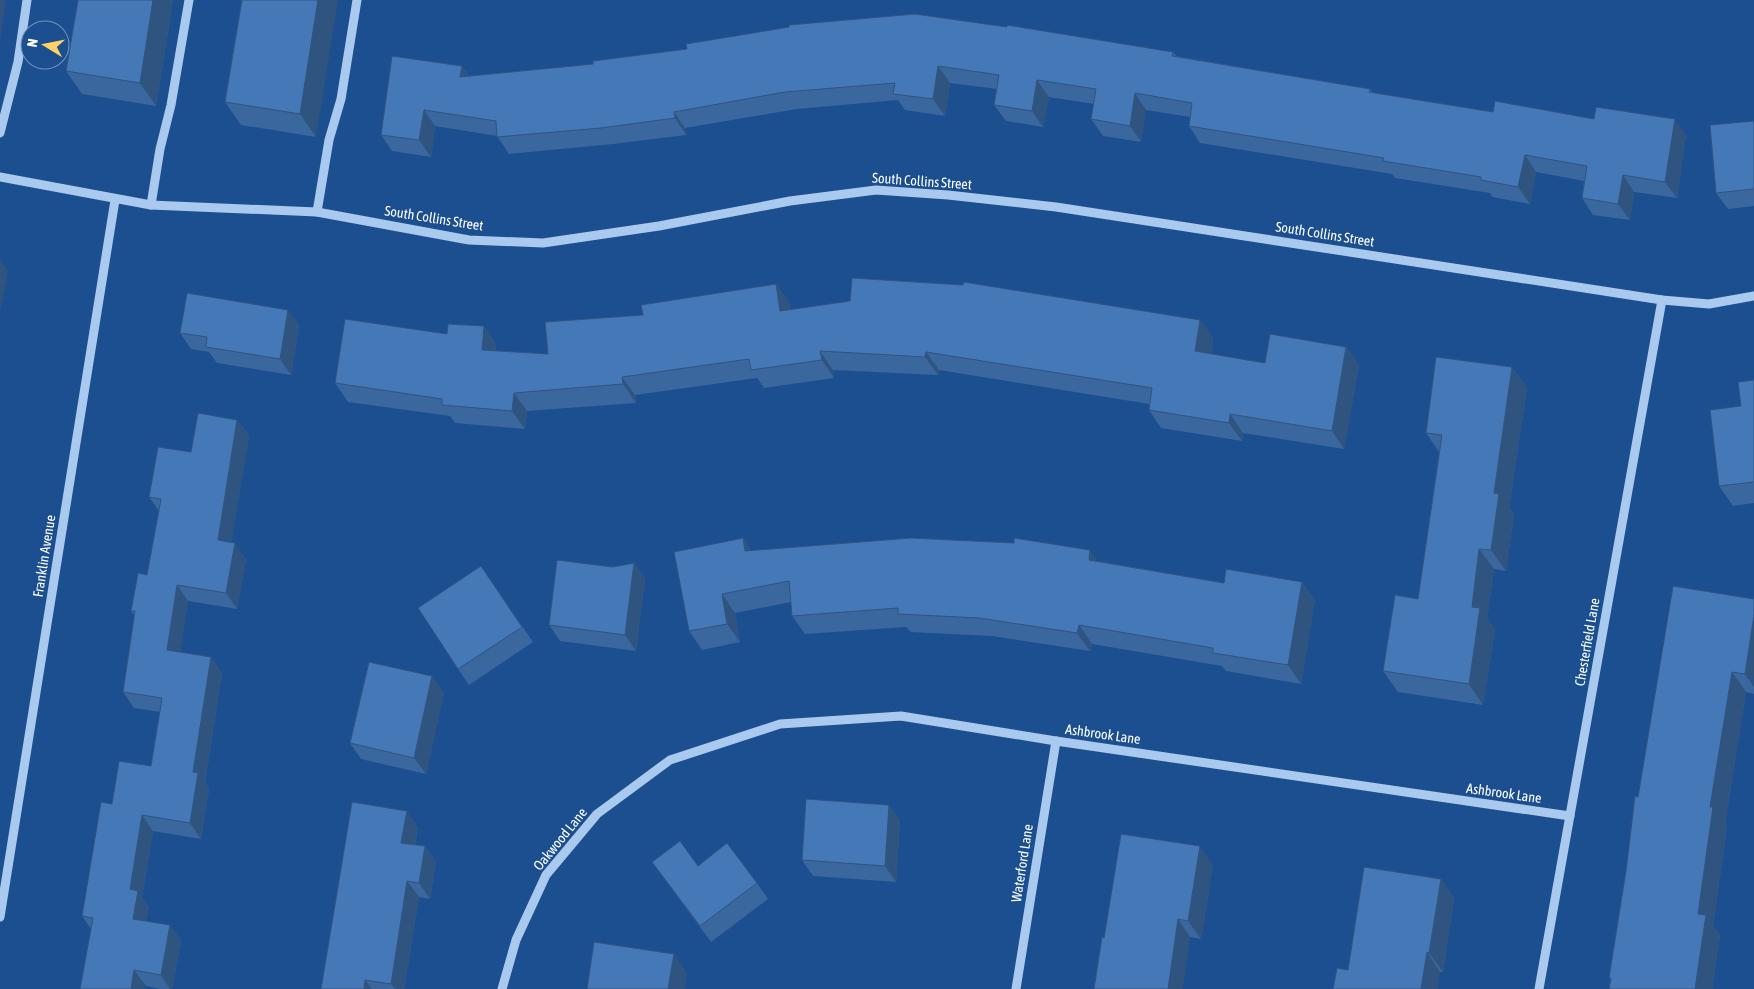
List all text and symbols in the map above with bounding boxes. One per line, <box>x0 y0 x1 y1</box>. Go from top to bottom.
north arrow <box>20 20 70 70</box>
text: N <box>24 37 41 48</box>
street label: South Collins Street <box>872 170 972 192</box>
street label: South Collins Street <box>383 202 485 234</box>
street label: South Collins Street <box>1274 218 1376 250</box>
street label: Franklin Avenue <box>30 514 58 598</box>
street label: Chesterfield Lane <box>1571 597 1603 687</box>
street label: Ashbrook Lane <box>1064 721 1142 747</box>
street label: Ashbrook Lane <box>1465 780 1543 806</box>
street label: Oakwood Lane <box>530 804 590 874</box>
street label: Waterford Lane <box>1008 823 1036 903</box>

